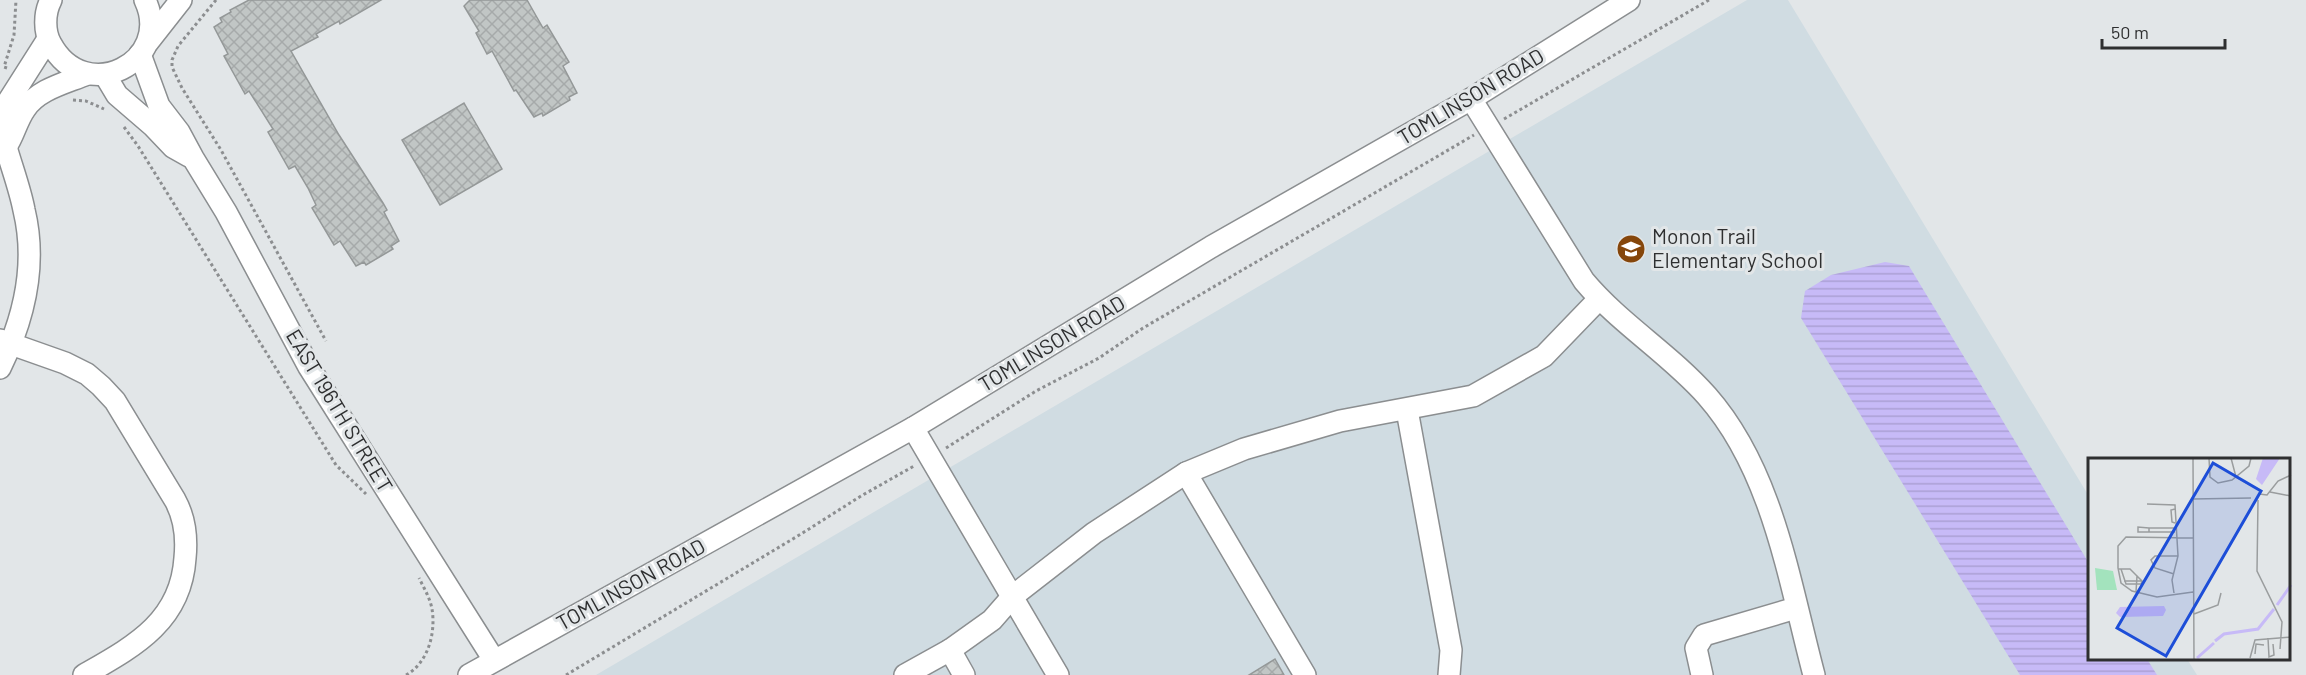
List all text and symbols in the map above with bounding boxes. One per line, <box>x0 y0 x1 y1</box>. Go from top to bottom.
scale bar <box>2102 12 2225 50</box>
text: 50 m <box>2111 21 2149 43</box>
street label: TOMLINSON ROAD <box>1393 42 1548 149</box>
place label: Monon Trail Elementary School <box>1652 223 1823 272</box>
school or university icon: Monon Trail Elementary School <box>1615 233 1647 265</box>
street label: TOMLINSON ROAD <box>974 289 1129 396</box>
street label: EAST 196TH STREET <box>282 324 399 496</box>
inset map <box>2088 458 2291 660</box>
street label: TOMLINSON ROAD <box>552 533 709 635</box>

